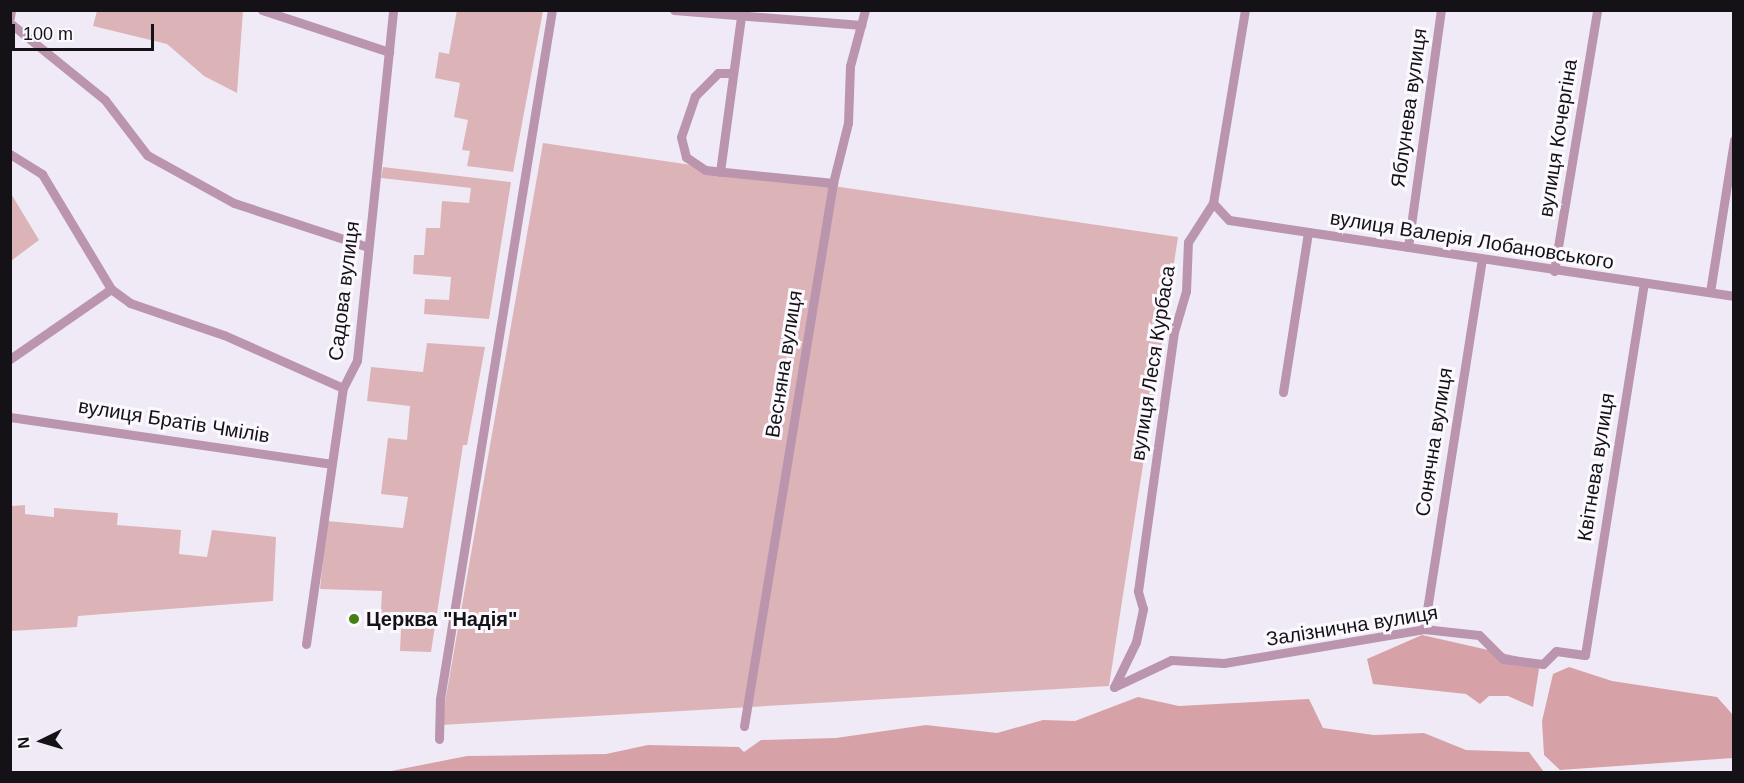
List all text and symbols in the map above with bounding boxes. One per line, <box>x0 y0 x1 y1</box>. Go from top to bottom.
scale bar <box>15 12 158 50</box>
text: 100 m <box>23 24 73 44</box>
street label: Яблунева вулиця <box>1386 27 1432 189</box>
street label: вулиця Кочергіна <box>1534 57 1582 219</box>
street label: вулиця Валерія Лобановського <box>1328 206 1616 274</box>
street label: Садова вулиця <box>324 220 364 362</box>
street label: вулиця Леся Курбаса <box>1126 264 1180 462</box>
street label: Весняна вулиця <box>760 289 808 439</box>
street label: Сонячна вулиця <box>1410 366 1458 518</box>
street label: Квітнева вулиця <box>1572 391 1620 543</box>
street label: вулиця Братів Чмілів <box>77 394 271 448</box>
street label: Залізнична вулиця <box>1264 601 1440 651</box>
place label: Церква "Надія" <box>366 607 517 631</box>
marker: Церква "Надія" <box>347 612 361 626</box>
north arrow <box>12 711 72 771</box>
text: N <box>15 736 33 749</box>

